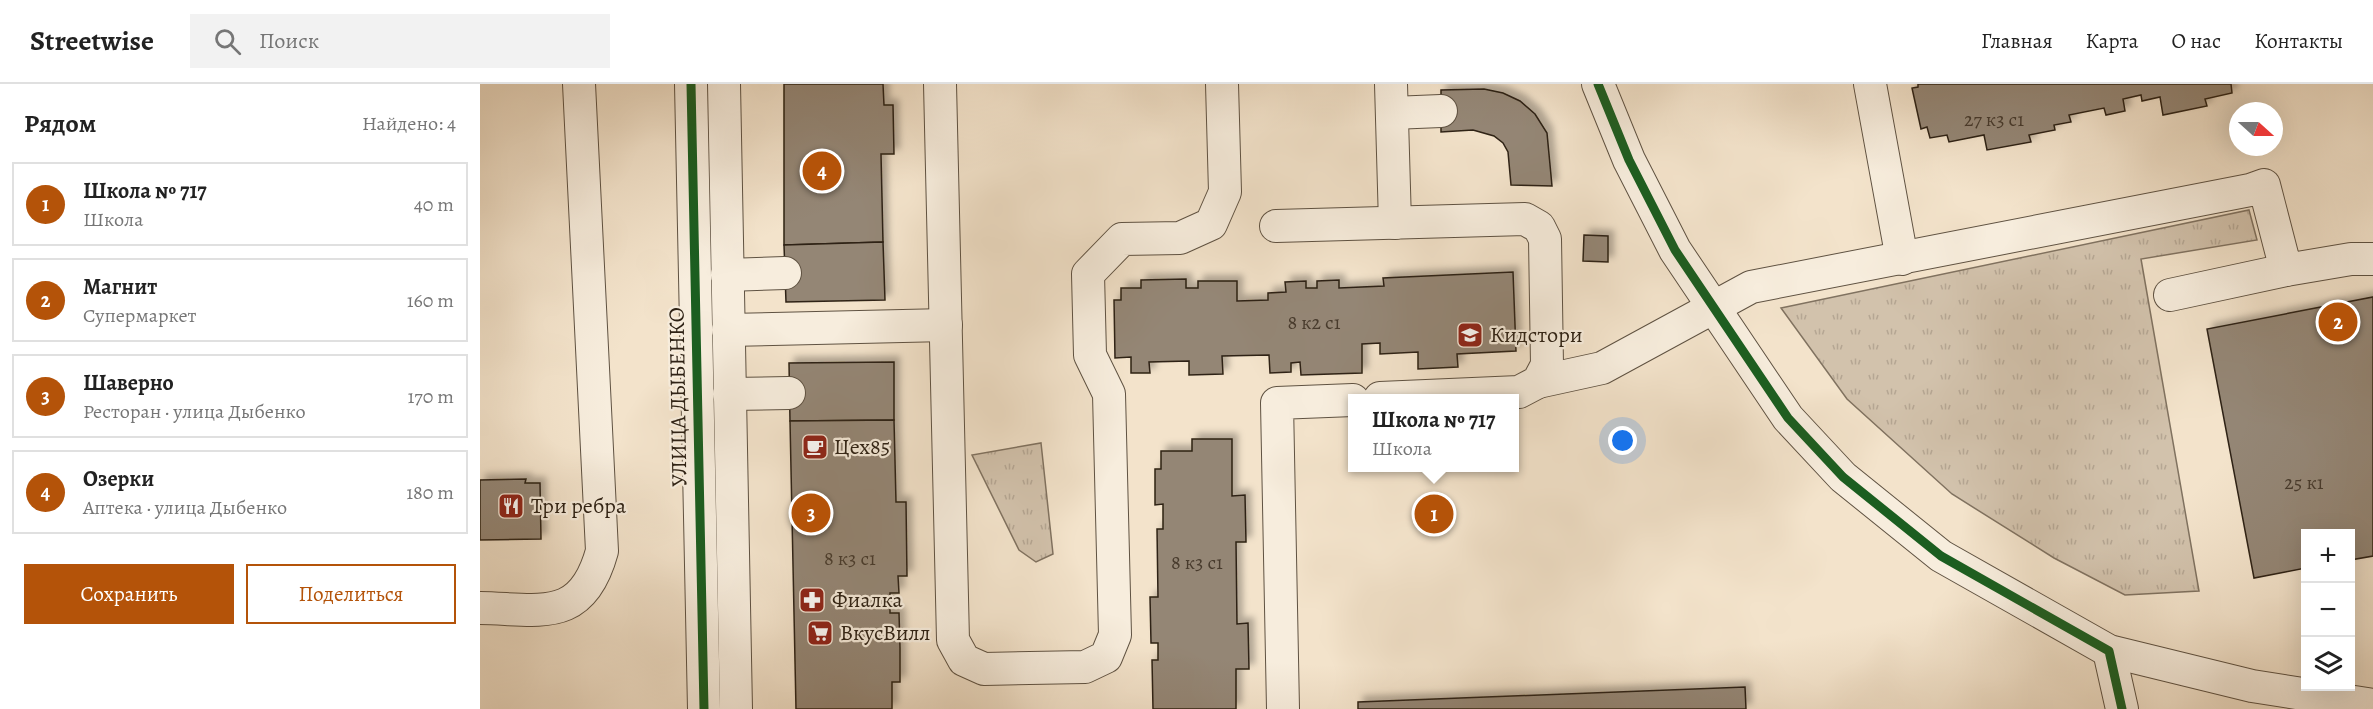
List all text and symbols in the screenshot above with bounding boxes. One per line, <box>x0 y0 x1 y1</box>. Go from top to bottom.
search box <box>190 14 610 68</box>
text: Streetwise <box>30 22 154 60</box>
icon: search <box>211 25 244 58</box>
text: Поиск <box>259 26 319 56</box>
text: Главная <box>1981 27 2053 55</box>
text: Карта <box>2086 27 2138 55</box>
text: О нас <box>2171 27 2221 55</box>
text: Контакты <box>2254 27 2343 55</box>
north arrow <box>2229 102 2283 156</box>
text: Рядом <box>24 106 96 141</box>
house number: 27 к3 с1 <box>1964 106 2024 133</box>
text: Найдено: 4 <box>362 110 456 137</box>
pin: 4 <box>802 148 842 194</box>
text: Школа № 717 <box>83 176 207 206</box>
text: 1 <box>42 191 49 218</box>
text: 40 m <box>414 191 454 218</box>
text: Школа <box>83 206 143 233</box>
text: Магнит <box>83 272 157 302</box>
text: 2 <box>41 287 50 314</box>
text: 160 m <box>407 287 454 314</box>
pin: 2 <box>2318 300 2358 344</box>
text: Супермаркет <box>83 302 197 329</box>
street label: УЛИЦА ДЫБЕНКО <box>661 307 695 487</box>
house number: 8 к2 с1 <box>1288 309 1341 336</box>
school or university icon: Кидстори <box>1455 320 1485 350</box>
place label: Кидстори <box>1490 320 1583 350</box>
text: Шаверно <box>83 368 174 398</box>
text: 3 <box>41 383 50 410</box>
text: 170 m <box>408 383 454 410</box>
popup <box>1348 394 1519 472</box>
text: Ресторан · улица Дыбенко <box>83 398 306 425</box>
text: Школа № 717 <box>1372 405 1495 435</box>
your location <box>1608 426 1637 455</box>
cafe icon: Цех85 <box>800 432 830 462</box>
place label: Цех85 <box>834 432 890 462</box>
text: Школа <box>1372 435 1432 462</box>
text: Озерки <box>83 464 154 494</box>
house number: 25 к1 <box>2284 469 2324 496</box>
text: 4 <box>41 479 50 506</box>
text: 180 m <box>406 479 454 506</box>
pin: 3 <box>792 490 830 536</box>
restaurant icon: Три ребра <box>496 491 526 521</box>
place label: Три ребра <box>531 491 627 521</box>
pin: 1 <box>1414 492 1454 536</box>
text: Аптека · улица Дыбенко <box>83 494 287 521</box>
map controls <box>2301 529 2355 691</box>
button: + <box>2301 529 2355 583</box>
house number: 8 к3 с1 <box>824 545 876 572</box>
house number: 8 к3 с1 <box>1171 549 1223 576</box>
button: Сохранить <box>24 564 234 624</box>
button: Поделиться <box>246 564 456 624</box>
button: − <box>2301 583 2355 637</box>
pharmacy icon: Фиалка <box>797 585 827 615</box>
place label: Фиалка <box>832 585 903 615</box>
supermarket icon: ВкусВилл <box>805 618 835 648</box>
place label: ВкусВилл <box>840 618 931 648</box>
button: layers <box>2301 637 2355 691</box>

